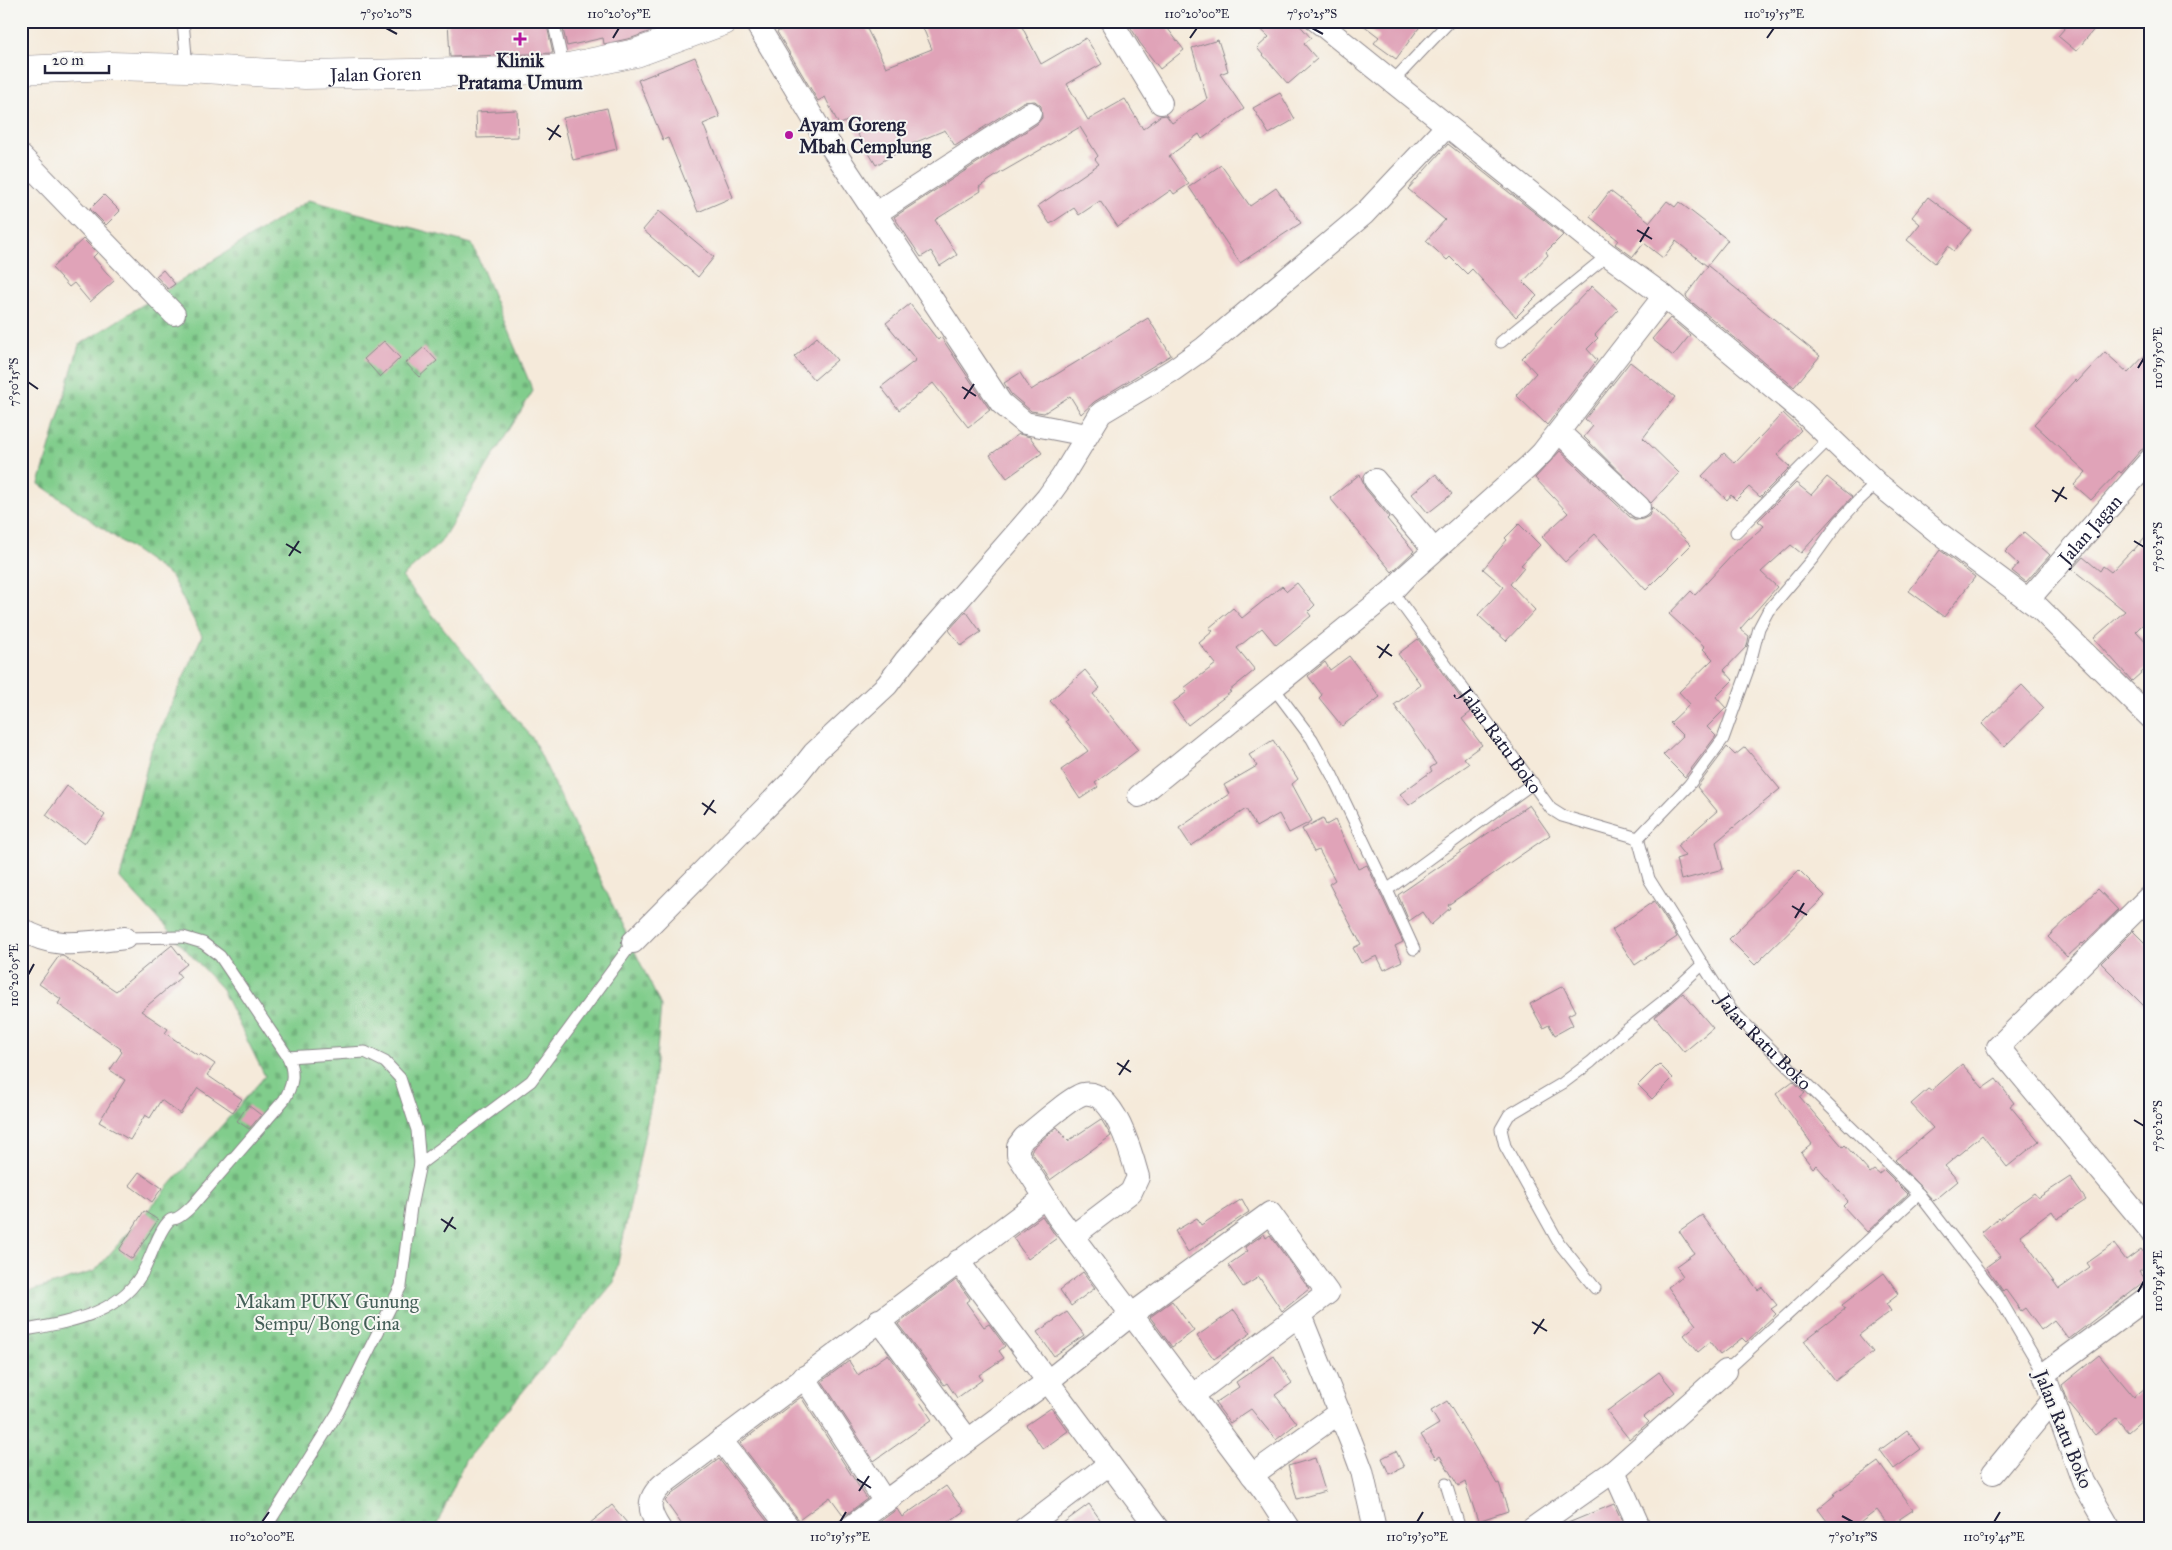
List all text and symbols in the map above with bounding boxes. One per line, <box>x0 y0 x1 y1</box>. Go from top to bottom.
text: 7°50'20"S <box>360 7 412 21</box>
text: 110°20'05"E <box>587 7 651 21</box>
text: 110°20'00"E <box>1165 7 1230 21</box>
text: 7°50'25"S <box>1287 7 1337 21</box>
text: 110°19'55"E <box>1744 7 1804 21</box>
marker: Klinik Pratama Umum <box>513 32 527 46</box>
scale bar <box>45 42 109 74</box>
place label: Klinik Pratama Umum <box>457 49 583 94</box>
text: 20 m <box>52 51 84 69</box>
street label: Jalan Goren <box>328 62 422 88</box>
place label: Ayam Goreng Mbah Cemplung <box>797 113 932 159</box>
marker: Ayam Goreng Mbah Cemplung <box>783 129 795 141</box>
text: 110°19'50"E <box>2151 327 2165 389</box>
text: 7°50'15"S <box>7 357 21 407</box>
street label: Jalan Jagan <box>2052 490 2127 571</box>
text: 7°50'25"S <box>2151 522 2165 572</box>
street label: Jalan Ratu Boko <box>1452 682 1547 799</box>
text: 110°20'05"E <box>7 943 21 1007</box>
street label: Jalan Ratu Boko <box>1710 988 1817 1095</box>
text: 7°50'20"S <box>2151 1100 2165 1152</box>
text: 110°19'45"E <box>2151 1250 2165 1312</box>
park label: Makam PUKY Gunung Sempu/ Bong Cina <box>235 1290 419 1336</box>
street label: Jalan Ratu Boko <box>2028 1365 2098 1492</box>
text: 110°20'00"E <box>230 1530 295 1544</box>
text: 110°19'55"E <box>810 1530 870 1544</box>
text: 110°19'50"E <box>1386 1530 1448 1544</box>
text: 7°50'15"S <box>1828 1530 1878 1544</box>
text: 110°19'45"E <box>1963 1530 2025 1544</box>

